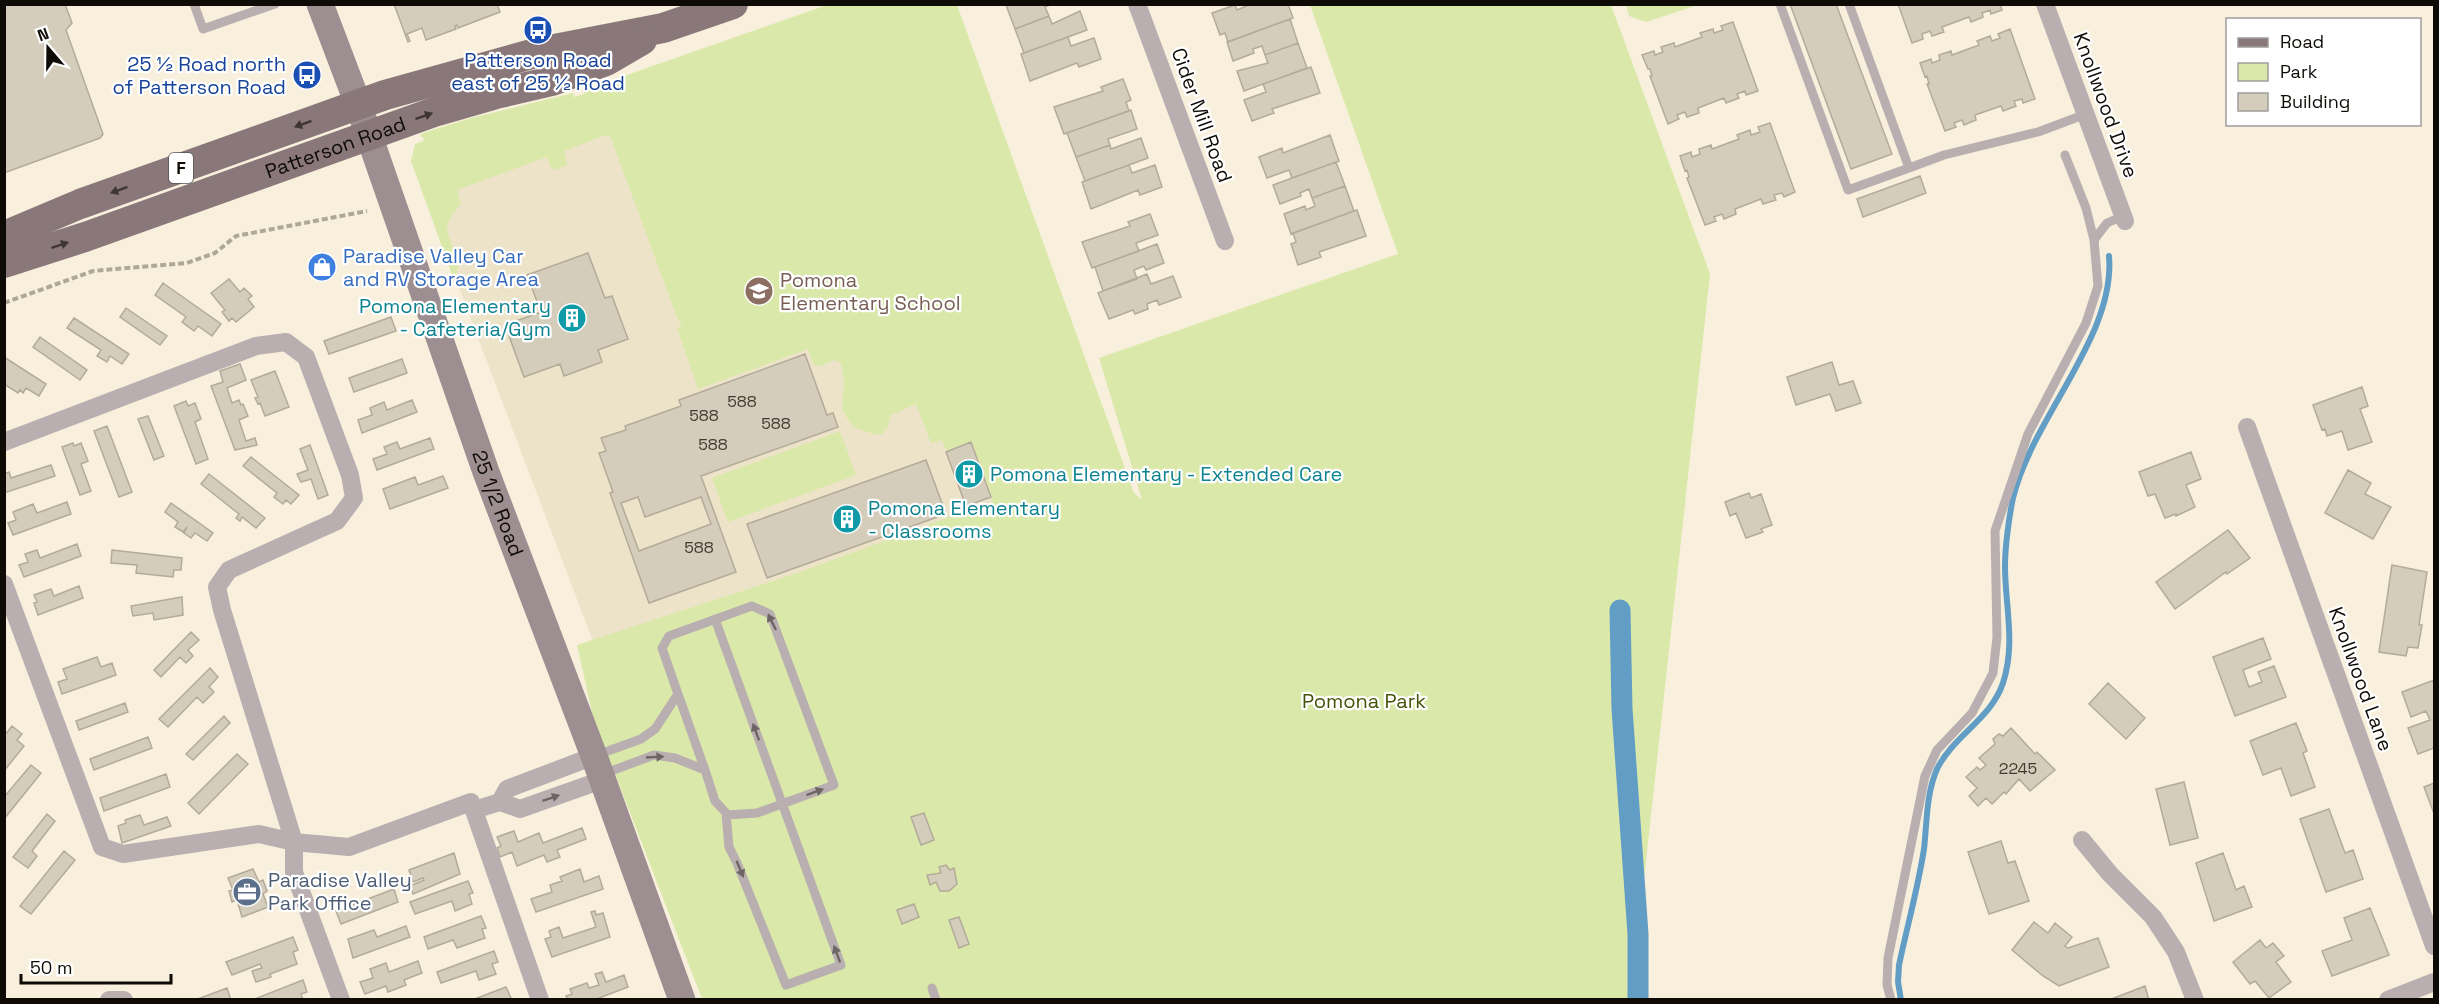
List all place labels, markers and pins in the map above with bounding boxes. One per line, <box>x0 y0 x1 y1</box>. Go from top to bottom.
bus stop icon: Patterson Road east of 25 ½ Road <box>522 14 554 46</box>
place label: Patterson Road east of 25 ½ Road <box>451 47 625 96</box>
place label: 25 ½ Road north of Patterson Road <box>113 51 286 100</box>
bus stop icon: 25 ½ Road north of Patterson Road <box>291 59 323 91</box>
place label: Paradise Valley Car and RV Storage Area <box>343 243 539 292</box>
shop icon: Paradise Valley Car and RV Storage Area <box>306 251 338 283</box>
place label: Pomona Elementary School <box>780 267 961 316</box>
school or university icon: Pomona Elementary School <box>743 275 775 307</box>
place label: Pomona Elementary - Cafeteria/Gym <box>359 293 551 342</box>
building icon: Pomona Elementary - Cafeteria/Gym <box>556 302 588 334</box>
building icon: Pomona Elementary - Extended Care <box>953 458 985 490</box>
place label: Pomona Elementary - Extended Care <box>990 461 1342 487</box>
place label: Pomona Elementary - Classrooms <box>868 495 1060 544</box>
building icon: Pomona Elementary - Classrooms <box>831 503 863 535</box>
place label: Paradise Valley Park Office <box>268 867 412 916</box>
office icon: Paradise Valley Park Office <box>231 876 263 908</box>

